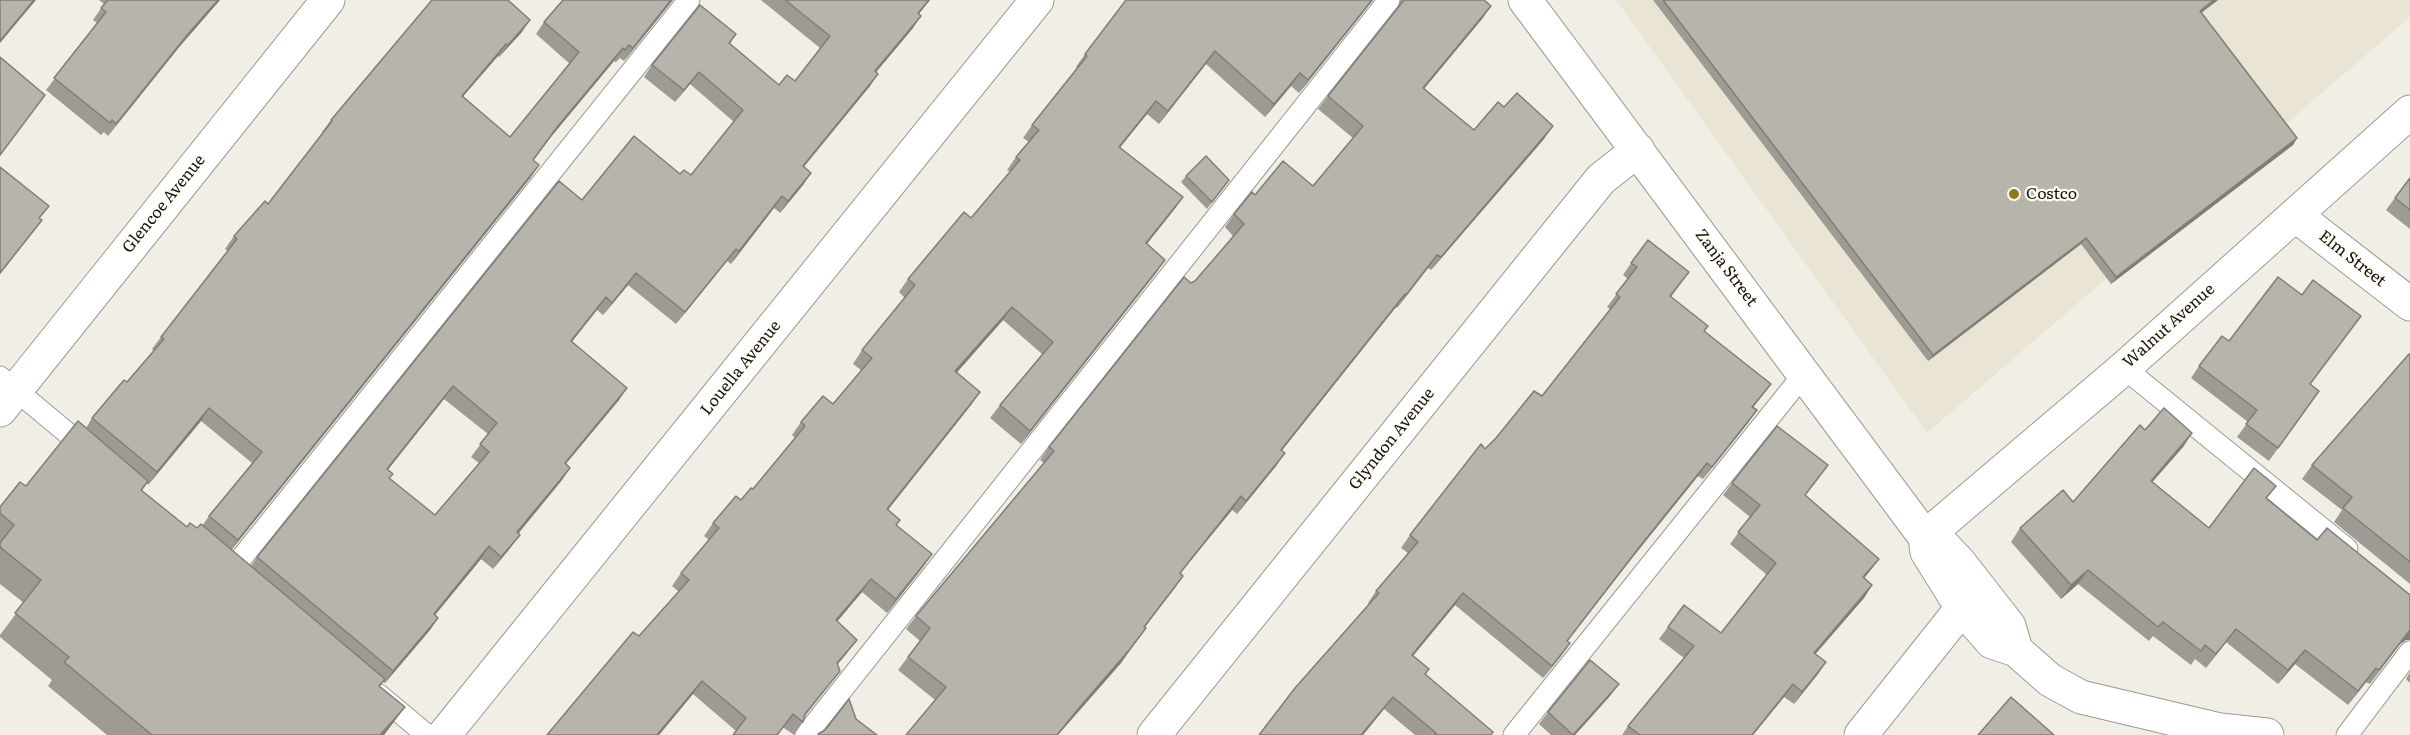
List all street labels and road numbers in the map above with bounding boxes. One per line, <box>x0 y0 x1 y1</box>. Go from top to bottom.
street label: Glencoe Avenue <box>119 151 209 257</box>
street label: Zanja Street <box>1691 226 1761 310</box>
street label: Elm Street <box>2315 227 2389 291</box>
street label: Walnut Avenue <box>2119 280 2219 372</box>
street label: Louella Avenue <box>697 317 785 419</box>
street label: Glyndon Avenue <box>1345 384 1439 494</box>

